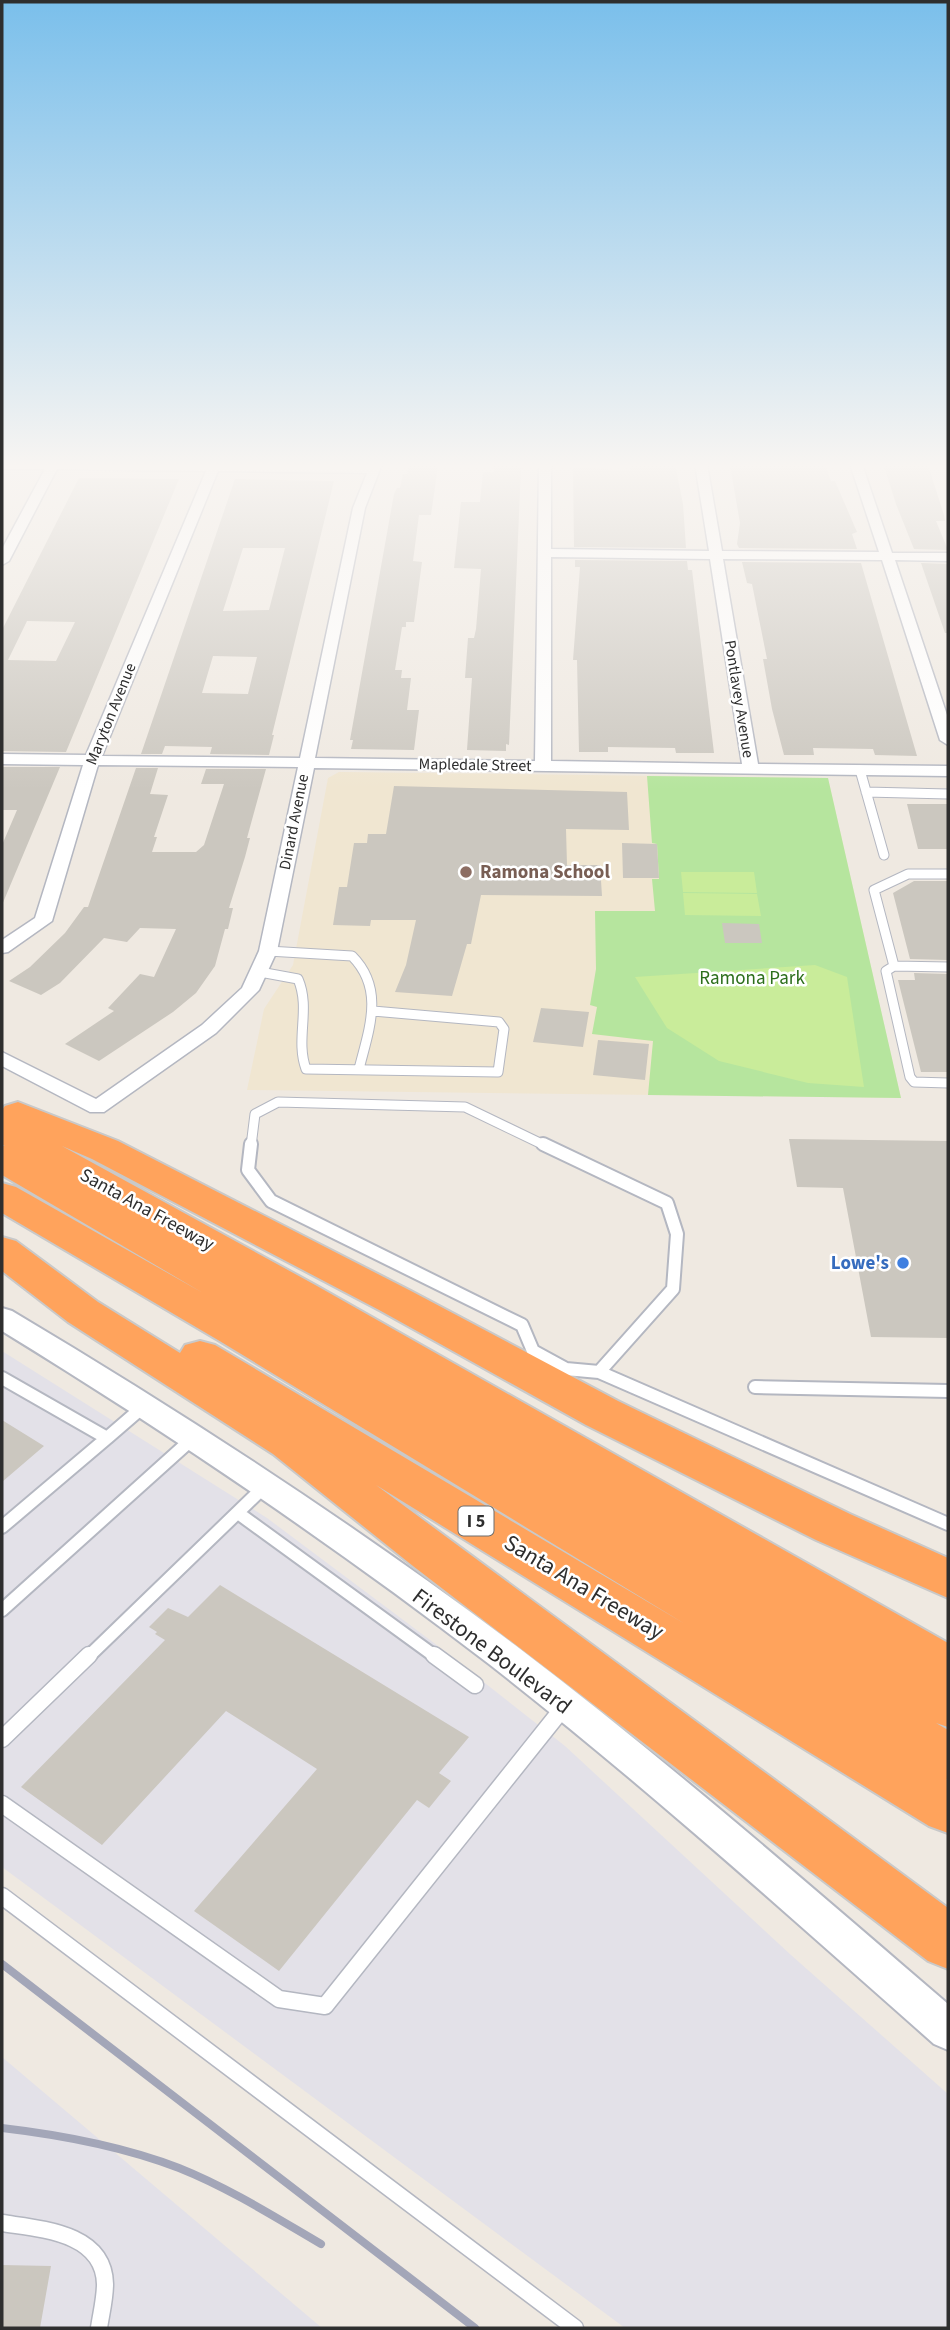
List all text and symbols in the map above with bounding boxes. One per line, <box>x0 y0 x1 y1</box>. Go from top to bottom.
street label: Pontlavey Avenue <box>719 638 759 760</box>
street label: Maryton Avenue <box>81 660 141 768</box>
street label: Mapledale Street <box>418 753 532 777</box>
street label: Dinard Avenue <box>274 772 314 872</box>
place label: Ramona School <box>480 859 610 886</box>
marker: Ramona School <box>458 864 474 880</box>
park label: Ramona Park <box>699 965 805 992</box>
street label: Santa Ana Freeway <box>75 1162 219 1258</box>
place label: Lowe's <box>831 1250 889 1277</box>
marker: Lowe's <box>895 1255 911 1271</box>
road number: I 5 <box>458 1506 494 1536</box>
street label: Santa Ana Freeway <box>498 1526 670 1648</box>
street label: Firestone Boulevard <box>405 1580 579 1722</box>

